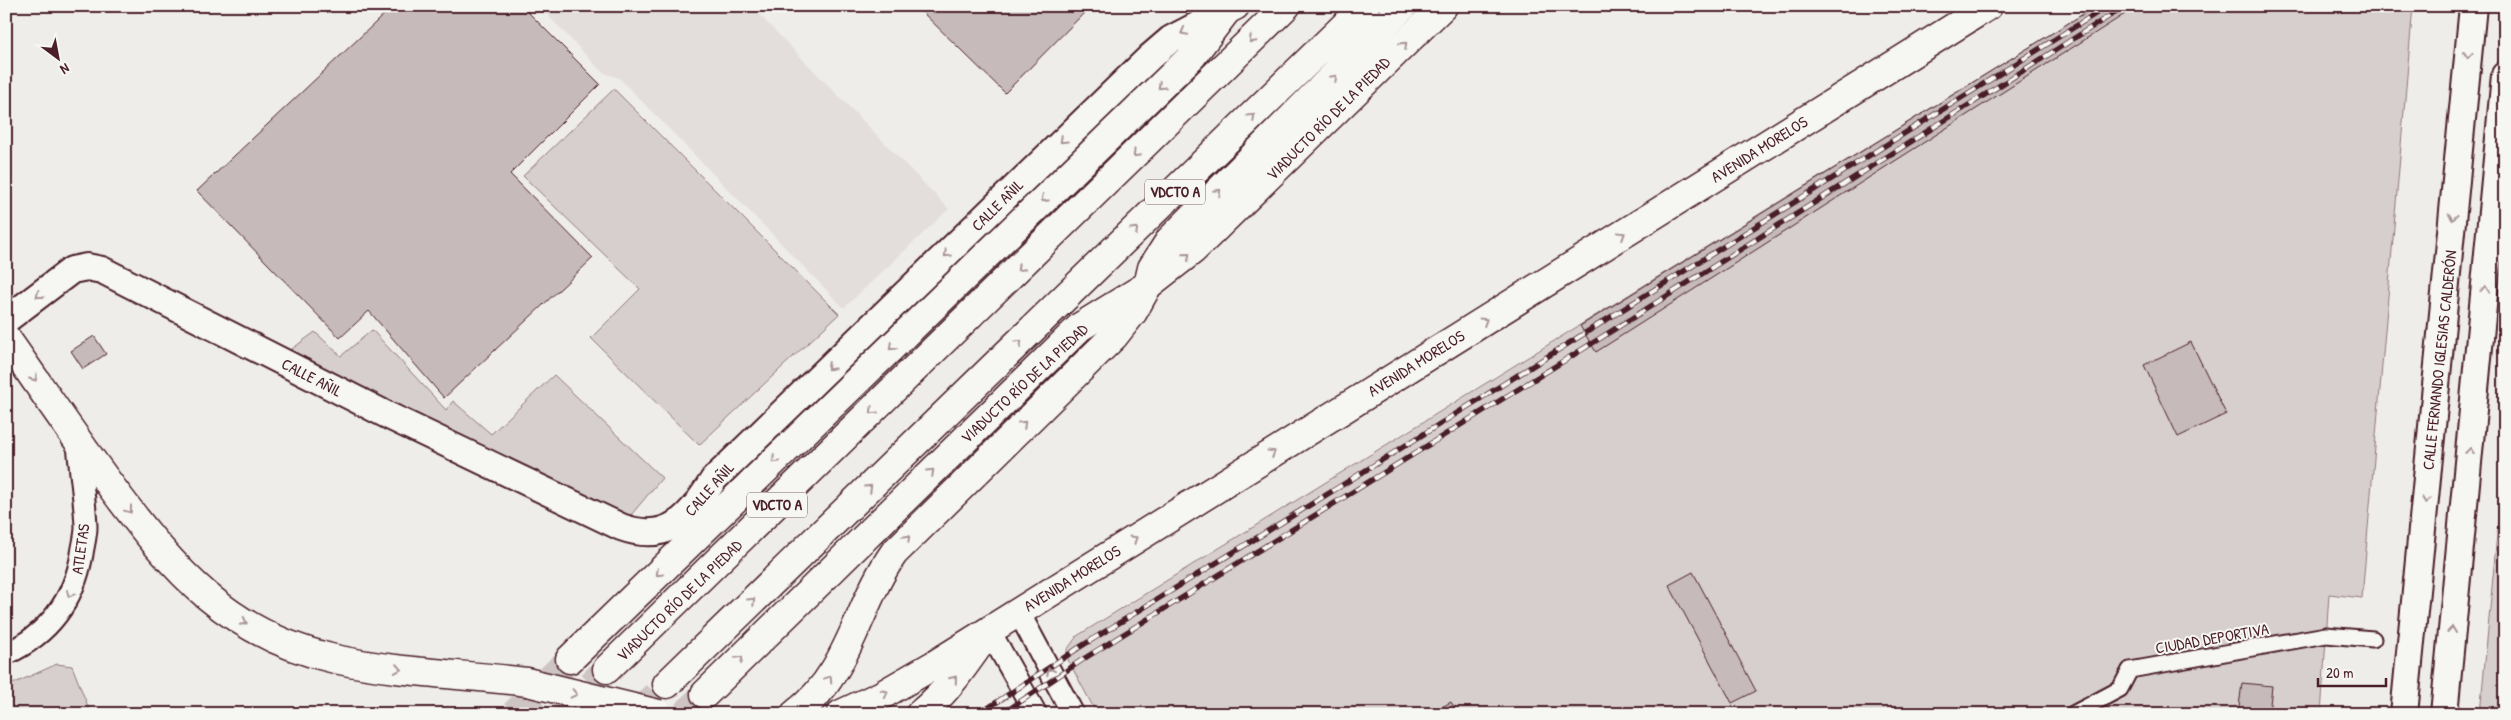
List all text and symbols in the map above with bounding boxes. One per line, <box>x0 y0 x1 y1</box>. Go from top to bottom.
one-way arrow <box>1180 26 1189 36</box>
north arrow <box>32 32 82 82</box>
one-way arrow <box>1248 35 1257 44</box>
one-way arrow <box>1398 41 1407 50</box>
street label: VIADUCTO RÍO DE LA PIEDAD <box>1261 51 1395 185</box>
one-way arrow <box>2463 51 2474 59</box>
text: N <box>56 59 73 80</box>
one-way arrow <box>1328 74 1337 83</box>
one-way arrow <box>1158 81 1167 90</box>
street label: AVENIDA MORELOS <box>1706 110 1812 188</box>
one-way arrow <box>1246 114 1255 123</box>
one-way arrow <box>1060 134 1069 143</box>
one-way arrow <box>1133 149 1142 158</box>
street label: CALLE AÑIL <box>966 174 1028 236</box>
road number: VDCTO A <box>1145 180 1205 204</box>
one-way arrow <box>1212 189 1221 198</box>
one-way arrow <box>1041 193 1050 202</box>
one-way arrow <box>2448 213 2459 221</box>
one-way arrow <box>1129 227 1138 236</box>
one-way arrow <box>1616 231 1625 241</box>
one-way arrow <box>944 249 953 258</box>
street label: CALLE FERNANDO IGLESIAS CALDERÓN <box>2417 249 2461 471</box>
one-way arrow <box>1181 252 1190 261</box>
one-way arrow <box>1017 262 1026 271</box>
one-way arrow <box>2479 285 2490 293</box>
one-way arrow <box>35 289 45 298</box>
one-way arrow <box>1478 317 1487 327</box>
street label: VIADUCTO RÍO DE LA PIEDAD <box>956 318 1093 448</box>
street label: AVENIDA MORELOS <box>1363 324 1469 402</box>
one-way arrow <box>1013 340 1022 349</box>
one-way arrow <box>889 341 898 350</box>
street label: CALLE AÑIL <box>278 352 346 402</box>
one-way arrow <box>827 361 836 370</box>
one-way arrow <box>28 372 37 382</box>
one-way arrow <box>870 405 879 414</box>
one-way arrow <box>1018 421 1027 430</box>
one-way arrow <box>2464 447 2475 455</box>
one-way arrow <box>1266 450 1275 460</box>
one-way arrow <box>772 454 781 463</box>
street label: CALLE AÑIL <box>679 457 739 521</box>
one-way arrow <box>925 469 934 478</box>
one-way arrow <box>863 485 872 494</box>
road number: VDCTO A <box>747 492 807 518</box>
one-way arrow <box>2420 497 2431 505</box>
one-way arrow <box>123 504 131 513</box>
street label: ATLETAS <box>66 522 95 576</box>
street label: VIADUCTO RÍO DE LA PIEDAD <box>611 534 747 666</box>
one-way arrow <box>901 535 910 544</box>
one-way arrow <box>1128 536 1137 546</box>
street label: AVENIDA MORELOS <box>1019 539 1125 617</box>
one-way arrow <box>656 567 665 576</box>
one-way arrow <box>66 589 77 598</box>
one-way arrow <box>747 598 756 607</box>
one-way arrow <box>239 616 248 626</box>
street label: CIUDAD DEPORTIVA <box>2154 617 2271 659</box>
one-way arrow <box>2446 626 2457 634</box>
scale bar <box>2318 655 2386 687</box>
one-way arrow <box>734 656 743 665</box>
text: 20 m <box>2326 662 2353 683</box>
one-way arrow <box>395 663 403 674</box>
one-way arrow <box>1046 667 1056 676</box>
one-way arrow <box>822 675 832 684</box>
one-way arrow <box>949 676 958 685</box>
one-way arrow <box>570 688 579 699</box>
one-way arrow <box>880 690 889 700</box>

